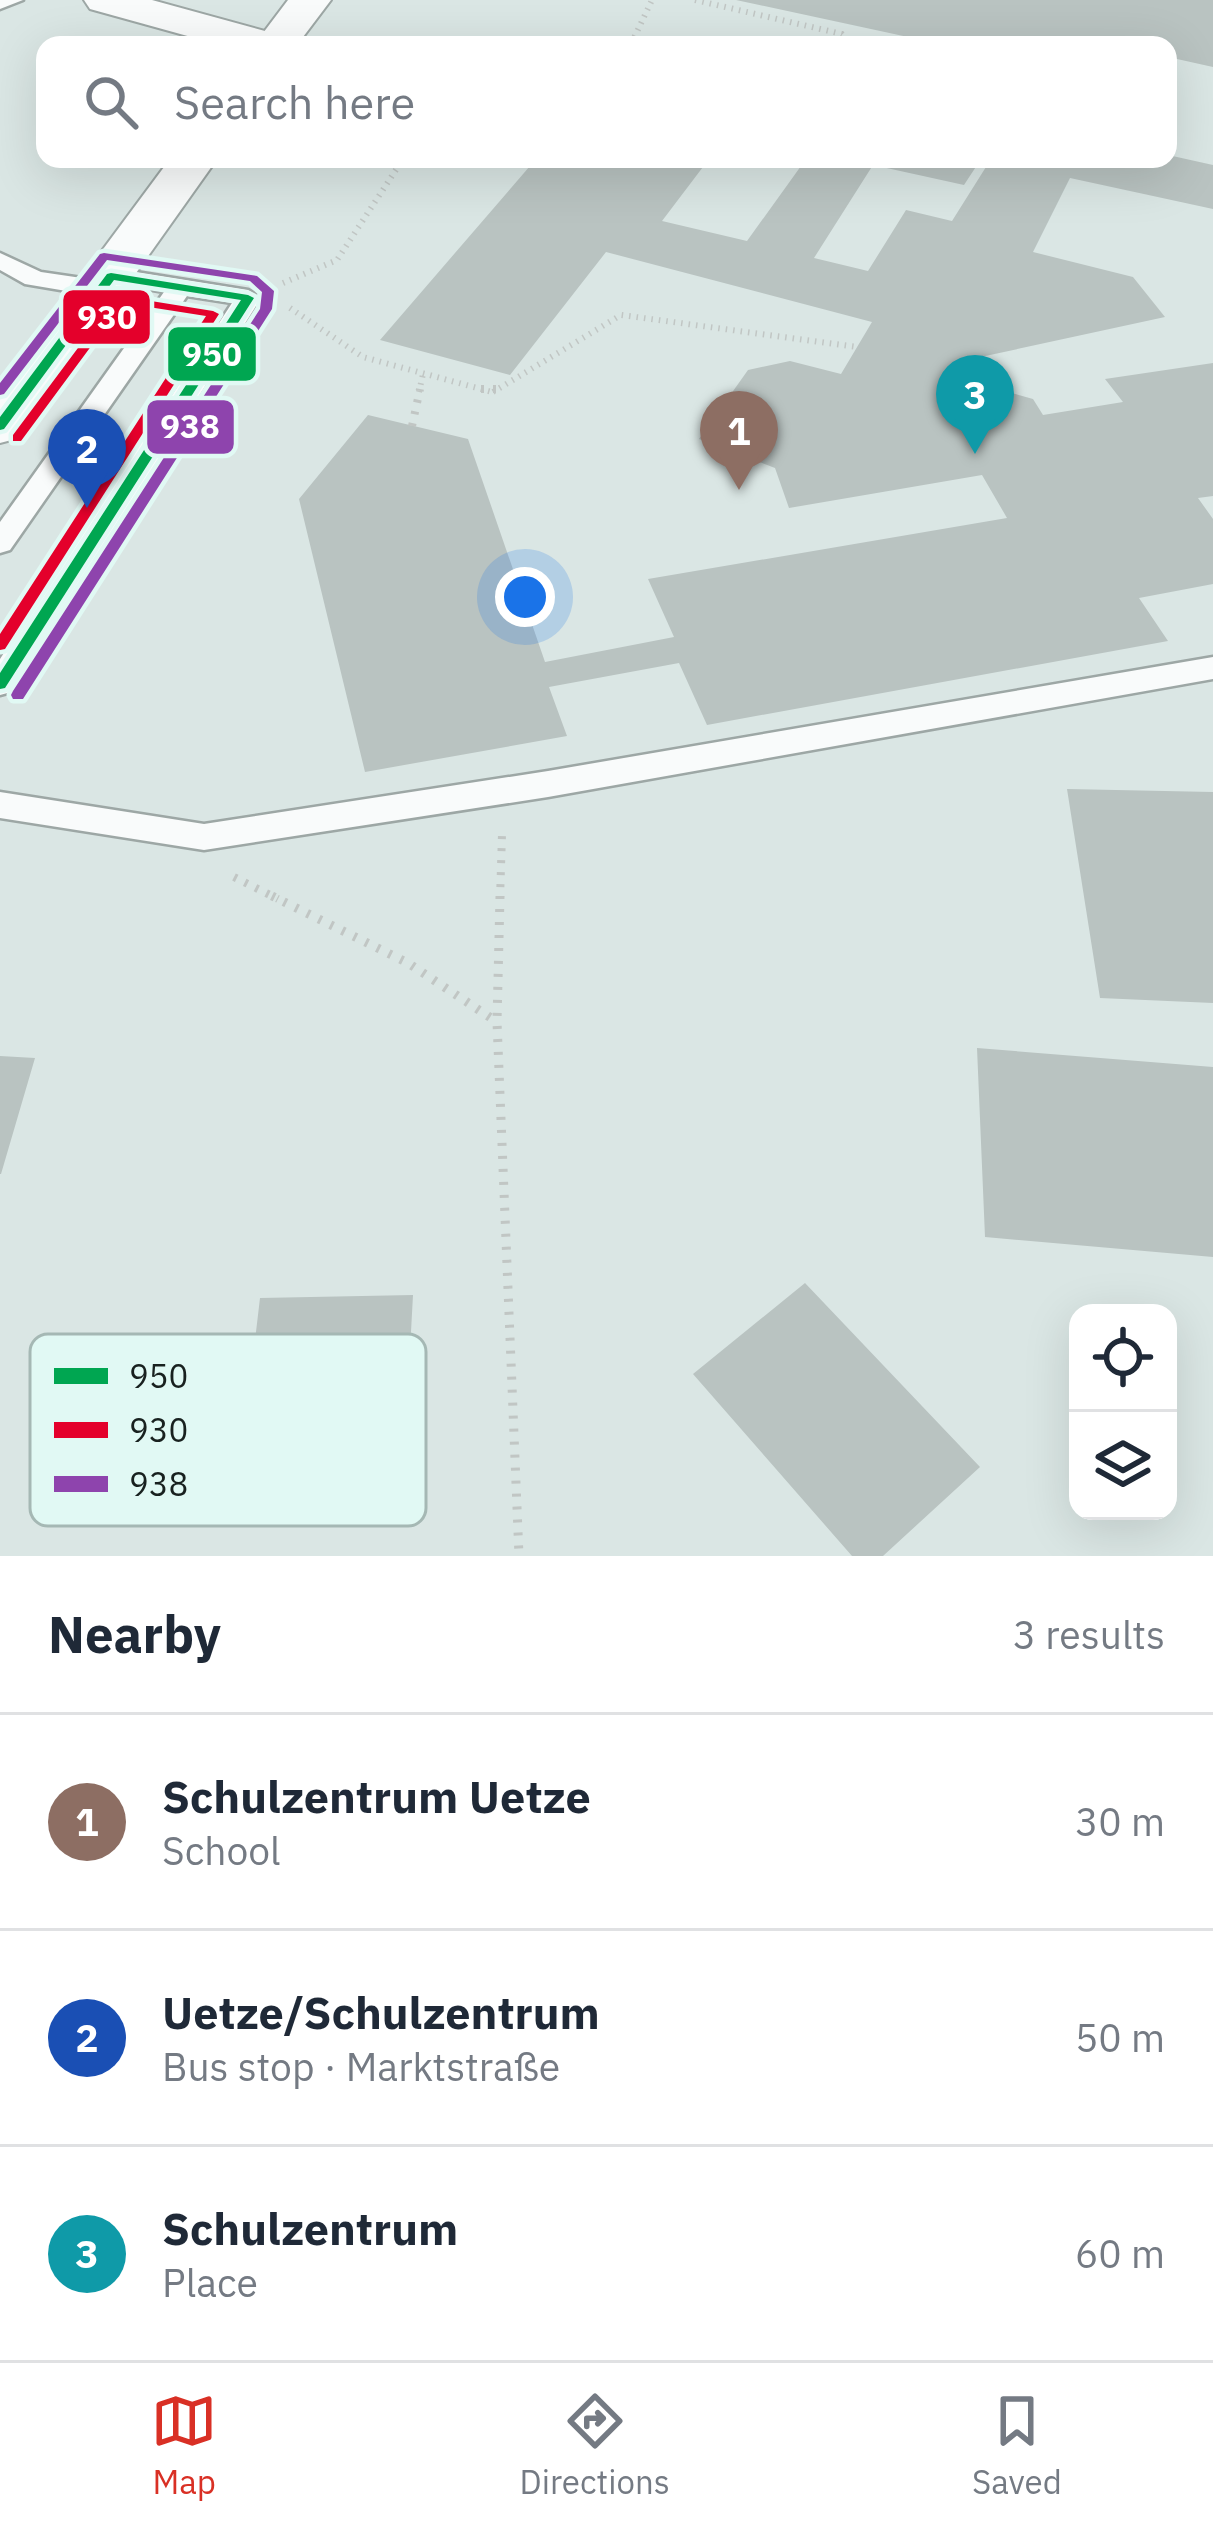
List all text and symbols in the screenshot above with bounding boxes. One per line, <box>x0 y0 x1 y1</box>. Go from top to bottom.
search box <box>36 36 1177 168</box>
icon: search <box>78 69 144 135</box>
text: Search here <box>174 73 415 131</box>
line badge: 930 <box>61 288 152 346</box>
text: 930 <box>77 295 137 338</box>
line badge: 950 <box>166 325 258 383</box>
text: 950 <box>182 332 242 375</box>
pin: 3 <box>936 355 1014 454</box>
pin: 1 <box>700 391 778 490</box>
line badge: 938 <box>145 398 236 456</box>
text: 938 <box>160 404 220 447</box>
pin: 2 <box>48 409 126 508</box>
your location <box>495 567 555 627</box>
map controls <box>1069 1304 1177 1520</box>
button: locate <box>1069 1304 1177 1412</box>
legend <box>30 1334 426 1526</box>
text: 950 <box>129 1354 188 1397</box>
text: 930 <box>129 1408 188 1451</box>
button: layers <box>1069 1412 1177 1520</box>
text: 938 <box>129 1462 188 1505</box>
text: Nearby <box>48 1601 221 1667</box>
text: 3 results <box>1013 1609 1165 1660</box>
text: Schulzentrum Uetze <box>162 1767 591 1825</box>
text: 1 <box>75 1796 99 1847</box>
text: 30 m <box>1075 1796 1165 1847</box>
text: School <box>162 1825 281 1876</box>
text: Uetze/Schulzentrum <box>162 1983 600 2041</box>
text: 2 <box>75 2012 99 2063</box>
text: 50 m <box>1075 2012 1165 2063</box>
text: Bus stop · Marktstraße <box>162 2041 560 2092</box>
text: Schulzentrum <box>162 2199 458 2257</box>
text: 3 <box>75 2228 99 2279</box>
text: 60 m <box>1075 2228 1165 2279</box>
text: Place <box>162 2257 258 2308</box>
tab: Map <box>151 2388 217 2503</box>
tab: Directions <box>520 2388 670 2503</box>
tab: Saved <box>972 2388 1062 2503</box>

